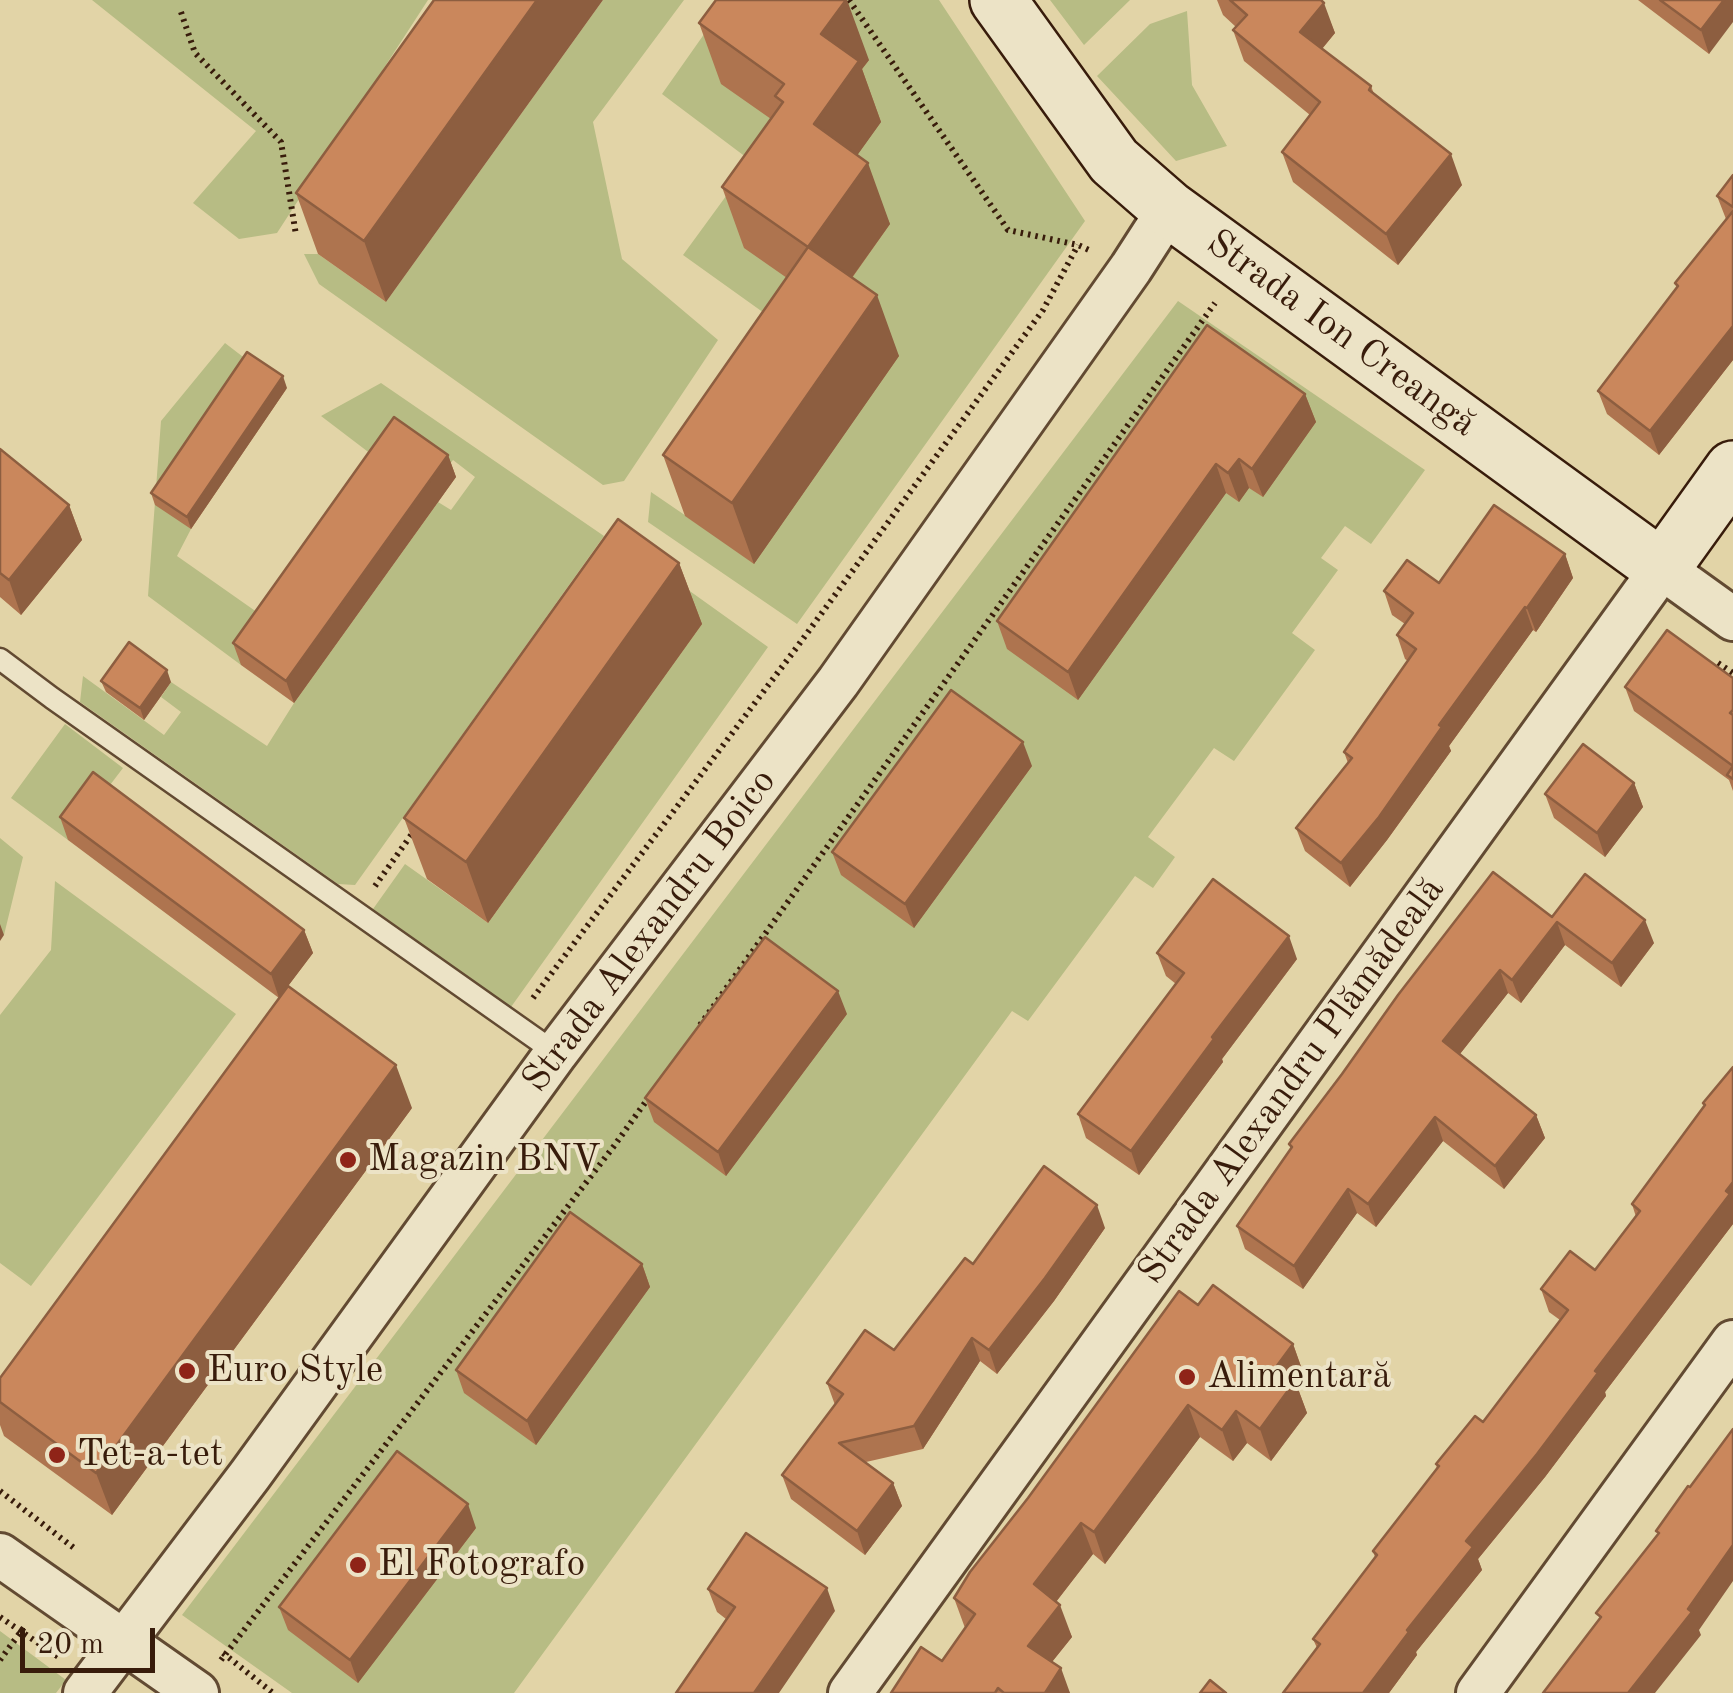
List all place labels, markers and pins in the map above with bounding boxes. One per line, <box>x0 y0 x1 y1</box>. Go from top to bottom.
place label: Magazin BNV <box>368 1137 601 1183</box>
marker: Magazin BNV <box>337 1149 359 1171</box>
place label: Euro Style <box>207 1348 383 1394</box>
place label: Alimentară <box>1207 1354 1391 1400</box>
marker: Euro Style <box>176 1360 198 1382</box>
marker: Alimentară <box>1176 1366 1198 1388</box>
place label: Tet-a-tet <box>77 1432 223 1478</box>
marker: Tet-a-tet <box>46 1444 68 1466</box>
place label: El Fotografo <box>378 1542 585 1588</box>
marker: El Fotografo <box>347 1554 369 1576</box>

